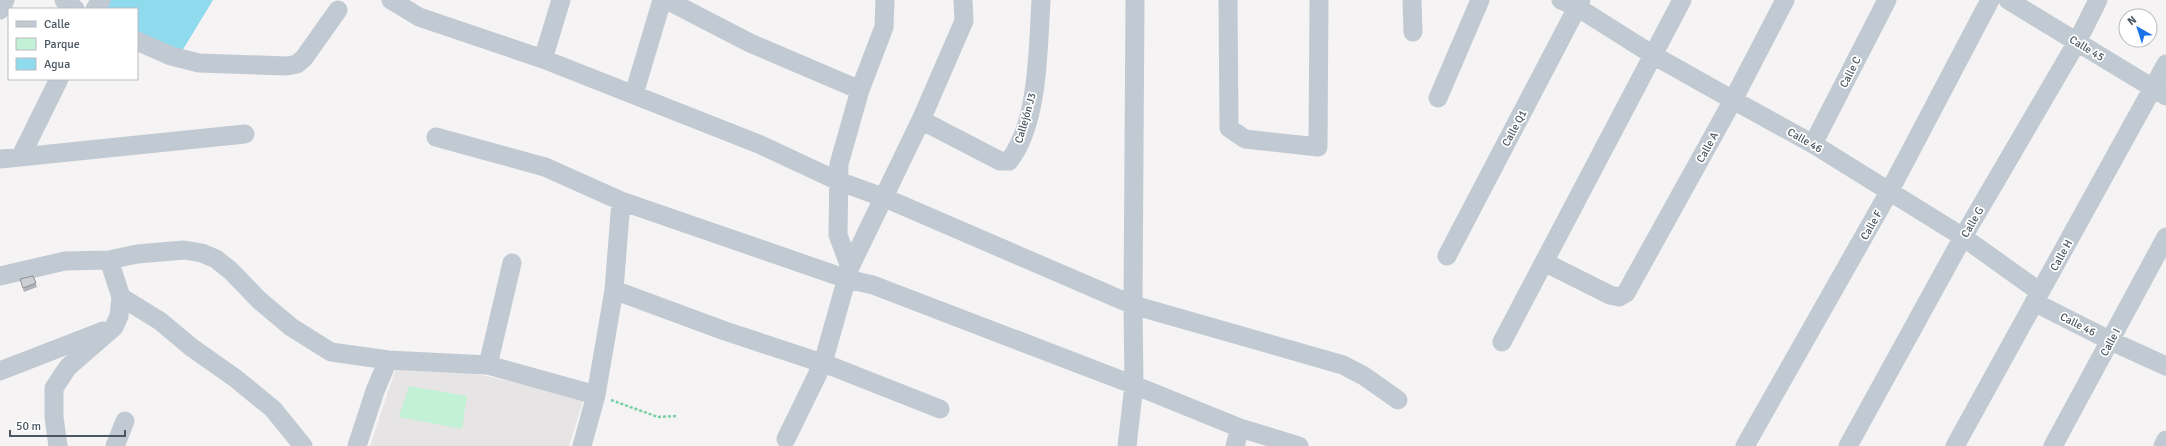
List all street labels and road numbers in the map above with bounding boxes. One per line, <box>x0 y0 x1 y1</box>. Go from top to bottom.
street label: Calle 45 <box>2067 33 2107 64</box>
street label: Calle C <box>1837 54 1864 90</box>
street label: Callejón J3 <box>1012 91 1039 145</box>
street label: Calle Q1 <box>1499 108 1529 149</box>
street label: Calle 46 <box>1785 125 1825 156</box>
street label: Calle A <box>1694 129 1721 165</box>
street label: Calle G <box>1958 205 1986 240</box>
street label: Calle F <box>1858 208 1885 242</box>
street label: Calle H <box>2048 237 2075 273</box>
street label: Calle 46 <box>2058 310 2098 339</box>
street label: Calle I <box>2098 326 2123 358</box>

